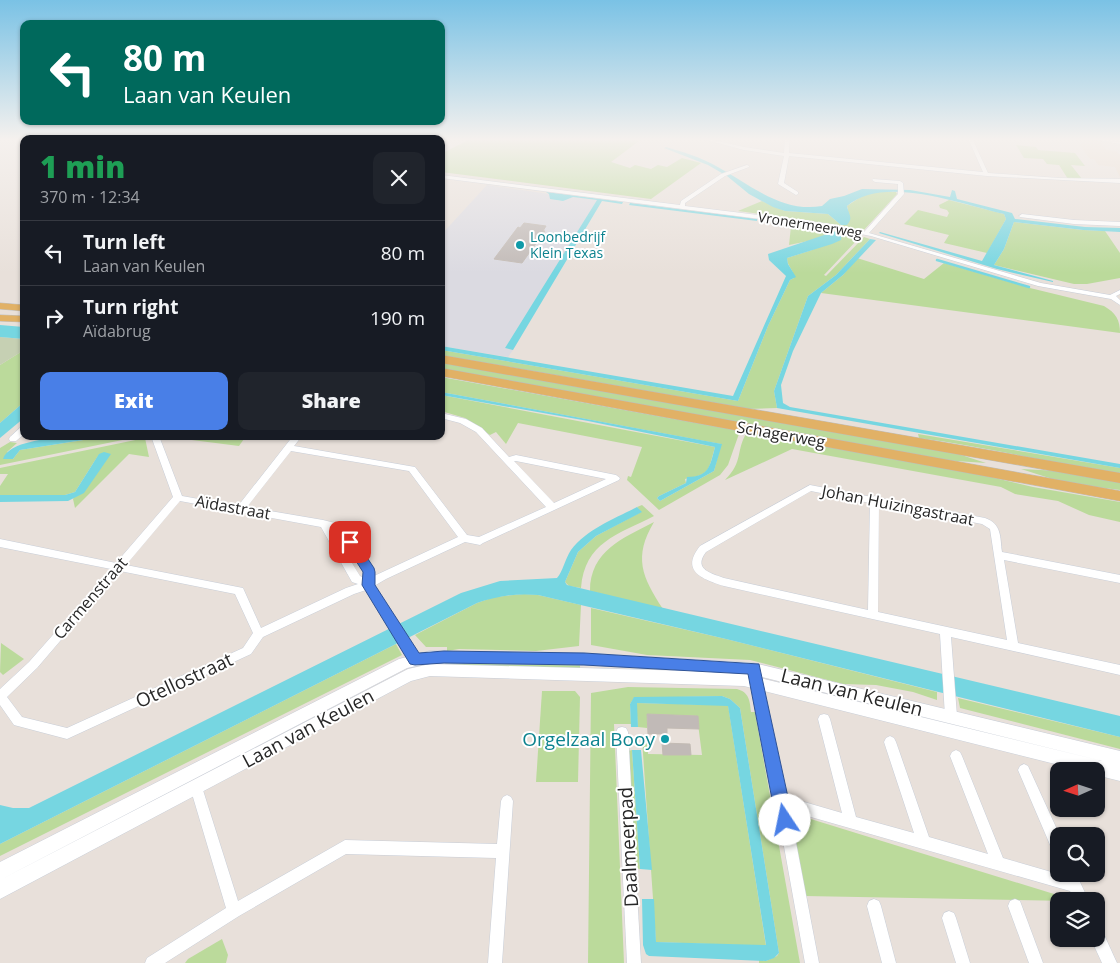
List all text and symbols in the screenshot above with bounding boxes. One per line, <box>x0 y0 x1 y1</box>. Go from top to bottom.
text: 80 m <box>123 34 206 81</box>
icon: left <box>40 40 105 105</box>
text: Laan van Keulen <box>123 79 291 109</box>
text: 1 min <box>40 146 125 187</box>
button: close <box>373 152 425 204</box>
text: 370 m · 12:34 <box>40 186 140 208</box>
street label: Vronermeerweg <box>757 207 864 242</box>
place label: Loonbedrijf Klein Texas <box>530 227 607 262</box>
text: Turn left <box>83 229 165 255</box>
icon: left <box>40 239 68 267</box>
marker: Loonbedrijf Klein Texas <box>514 239 526 251</box>
text: 80 m <box>381 240 425 266</box>
text: Laan van Keulen <box>83 255 205 277</box>
text: Turn right <box>83 294 178 320</box>
icon: right <box>40 304 68 332</box>
text: 190 m <box>370 305 425 331</box>
text: Aïdabrug <box>83 320 151 342</box>
button: Exit <box>40 372 228 430</box>
button: Share <box>238 372 425 430</box>
street label: Schagerweg <box>735 415 827 453</box>
street label: Johan Huizingastraat <box>818 479 976 531</box>
street label: Aïdastraat <box>194 490 273 524</box>
pin <box>329 521 371 563</box>
icon: arrive <box>336 528 364 556</box>
street label: Carmenstraat <box>48 552 132 644</box>
street label: Otellostraat <box>131 646 237 714</box>
street label: Laan van Keulen <box>778 662 926 722</box>
street label: Laan van Keulen <box>238 682 378 774</box>
place label: Orgelzaal Booy <box>522 726 655 752</box>
marker: Orgelzaal Booy <box>659 733 671 745</box>
north arrow <box>1050 762 1105 818</box>
map controls <box>1050 762 1105 947</box>
street label: Daalmeerpad <box>612 786 644 908</box>
position arrow <box>758 793 810 845</box>
button: search <box>1050 827 1105 882</box>
button: layers <box>1050 892 1105 947</box>

